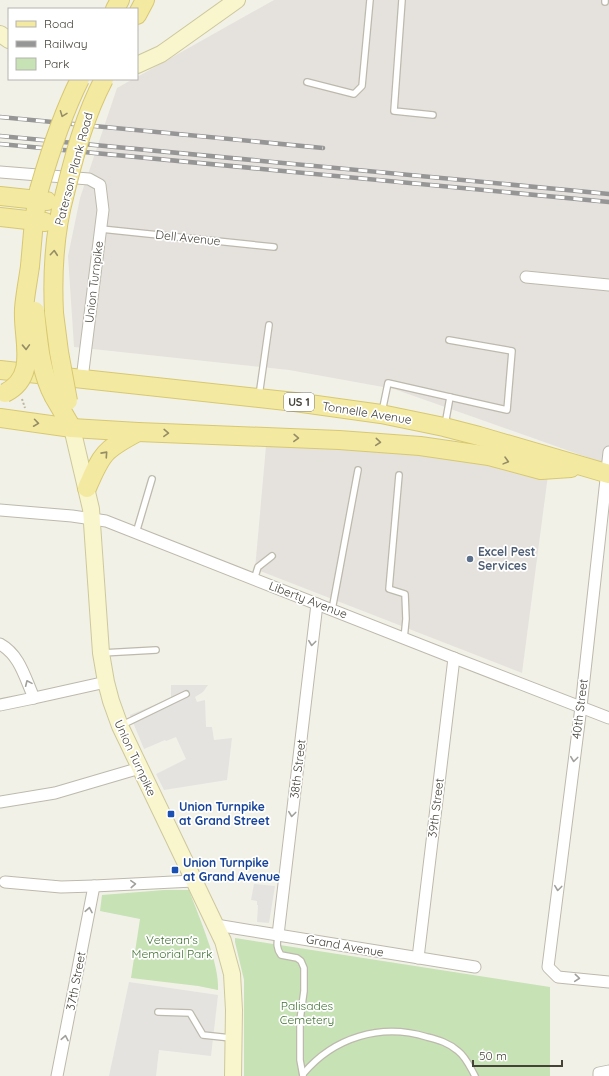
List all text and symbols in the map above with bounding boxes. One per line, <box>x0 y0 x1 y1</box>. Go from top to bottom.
legend <box>8 8 138 80</box>
text: Road <box>44 16 74 31</box>
text: Railway <box>44 36 88 51</box>
text: Park <box>44 56 69 71</box>
street label: Paterson Plank Road <box>51 111 96 227</box>
one-way arrow <box>60 111 68 118</box>
street label: Dell Avenue <box>155 227 222 248</box>
street label: Union Turnpike <box>81 240 106 324</box>
one-way arrow <box>49 250 58 256</box>
one-way arrow <box>22 344 30 350</box>
road number: US 1 <box>284 393 314 411</box>
street label: Tonnelle Avenue <box>321 398 413 427</box>
one-way arrow <box>33 418 39 427</box>
one-way arrow <box>163 429 169 437</box>
one-way arrow <box>293 434 299 442</box>
one-way arrow <box>375 438 381 447</box>
one-way arrow <box>100 451 108 459</box>
one-way arrow <box>503 456 510 464</box>
place label: Excel Pest Services <box>478 544 536 573</box>
marker: Excel Pest Services <box>465 554 475 564</box>
street label: Liberty Avenue <box>267 578 350 621</box>
one-way arrow <box>308 640 317 646</box>
street label: 40th Street <box>568 678 591 740</box>
one-way arrow <box>24 679 32 686</box>
street label: Union Turnpike <box>111 717 160 799</box>
street label: 38th Street <box>286 738 309 799</box>
one-way arrow <box>570 756 579 762</box>
street label: 39th Street <box>424 777 447 839</box>
place label: Union Turnpike at Grand Street <box>179 799 270 828</box>
marker: Union Turnpike at Grand Street <box>166 809 176 819</box>
one-way arrow <box>288 810 297 817</box>
place label: Union Turnpike at Grand Avenue <box>183 855 280 884</box>
marker: Union Turnpike at Grand Avenue <box>170 865 180 875</box>
one-way arrow <box>130 880 136 888</box>
one-way arrow <box>554 885 563 891</box>
one-way arrow <box>85 907 93 913</box>
street label: Grand Avenue <box>305 931 385 960</box>
park label: Veteran's Memorial Park <box>132 932 212 961</box>
street label: 37th Street <box>62 950 89 1011</box>
one-way arrow <box>574 974 580 983</box>
park label: Palisades Cemetery <box>280 998 334 1027</box>
one-way arrow <box>60 1035 68 1041</box>
scale bar <box>473 1042 562 1068</box>
text: 50 m <box>479 1048 507 1063</box>

